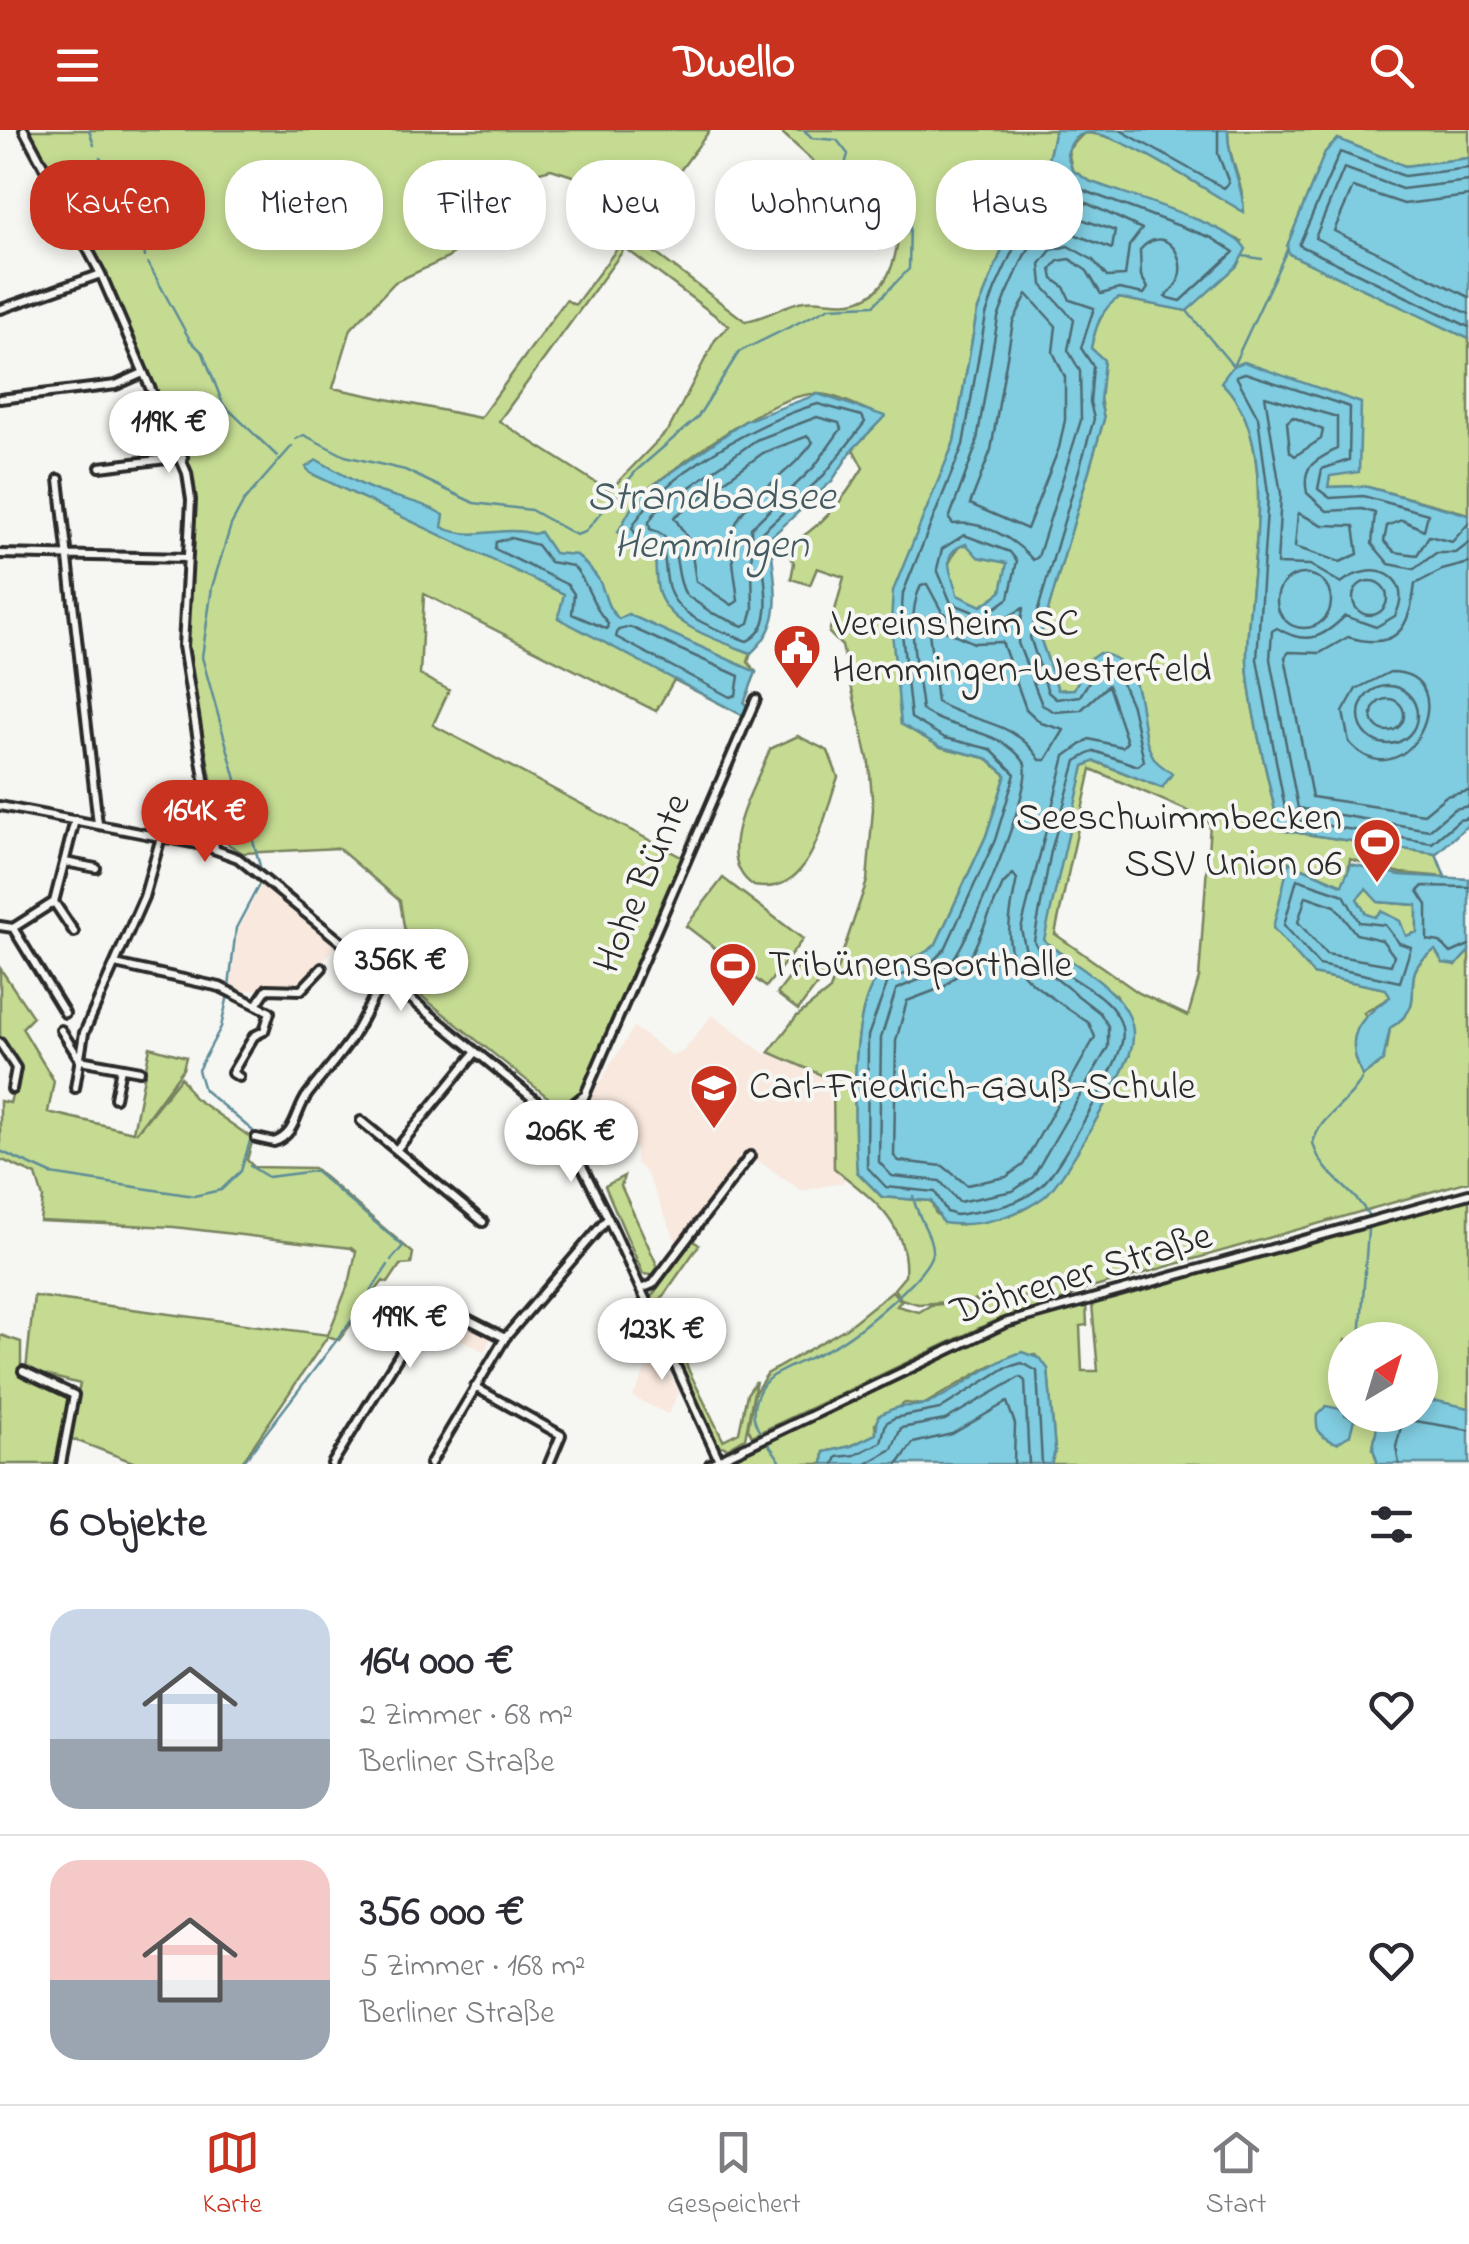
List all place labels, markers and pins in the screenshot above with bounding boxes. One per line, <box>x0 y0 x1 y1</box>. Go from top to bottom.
pin: 119K € <box>88 391 250 476</box>
place label: Vereinsheim SC Hemmingen-Westerfeld <box>831 596 1212 701</box>
public building icon: Vereinsheim SC Hemmingen-Westerfeld <box>771 622 823 690</box>
pin: 164K € <box>124 780 286 865</box>
place label: Seeschwimmbecken SSV Union 06 <box>1016 790 1342 895</box>
sports icon: Seeschwimmbecken SSV Union 06 <box>1351 816 1403 884</box>
pin: 356K € <box>320 929 482 1014</box>
place label: Tribünensporthalle <box>768 937 1073 996</box>
sports icon: Tribünensporthalle <box>707 940 759 1008</box>
place label: Carl-Friedrich-Gauß-Schule <box>749 1059 1196 1118</box>
school or university icon: Carl-Friedrich-Gauß-Schule <box>688 1062 740 1130</box>
pin: 206K € <box>490 1100 652 1185</box>
pin: 199K € <box>329 1286 491 1371</box>
pin: 123K € <box>581 1298 743 1383</box>

